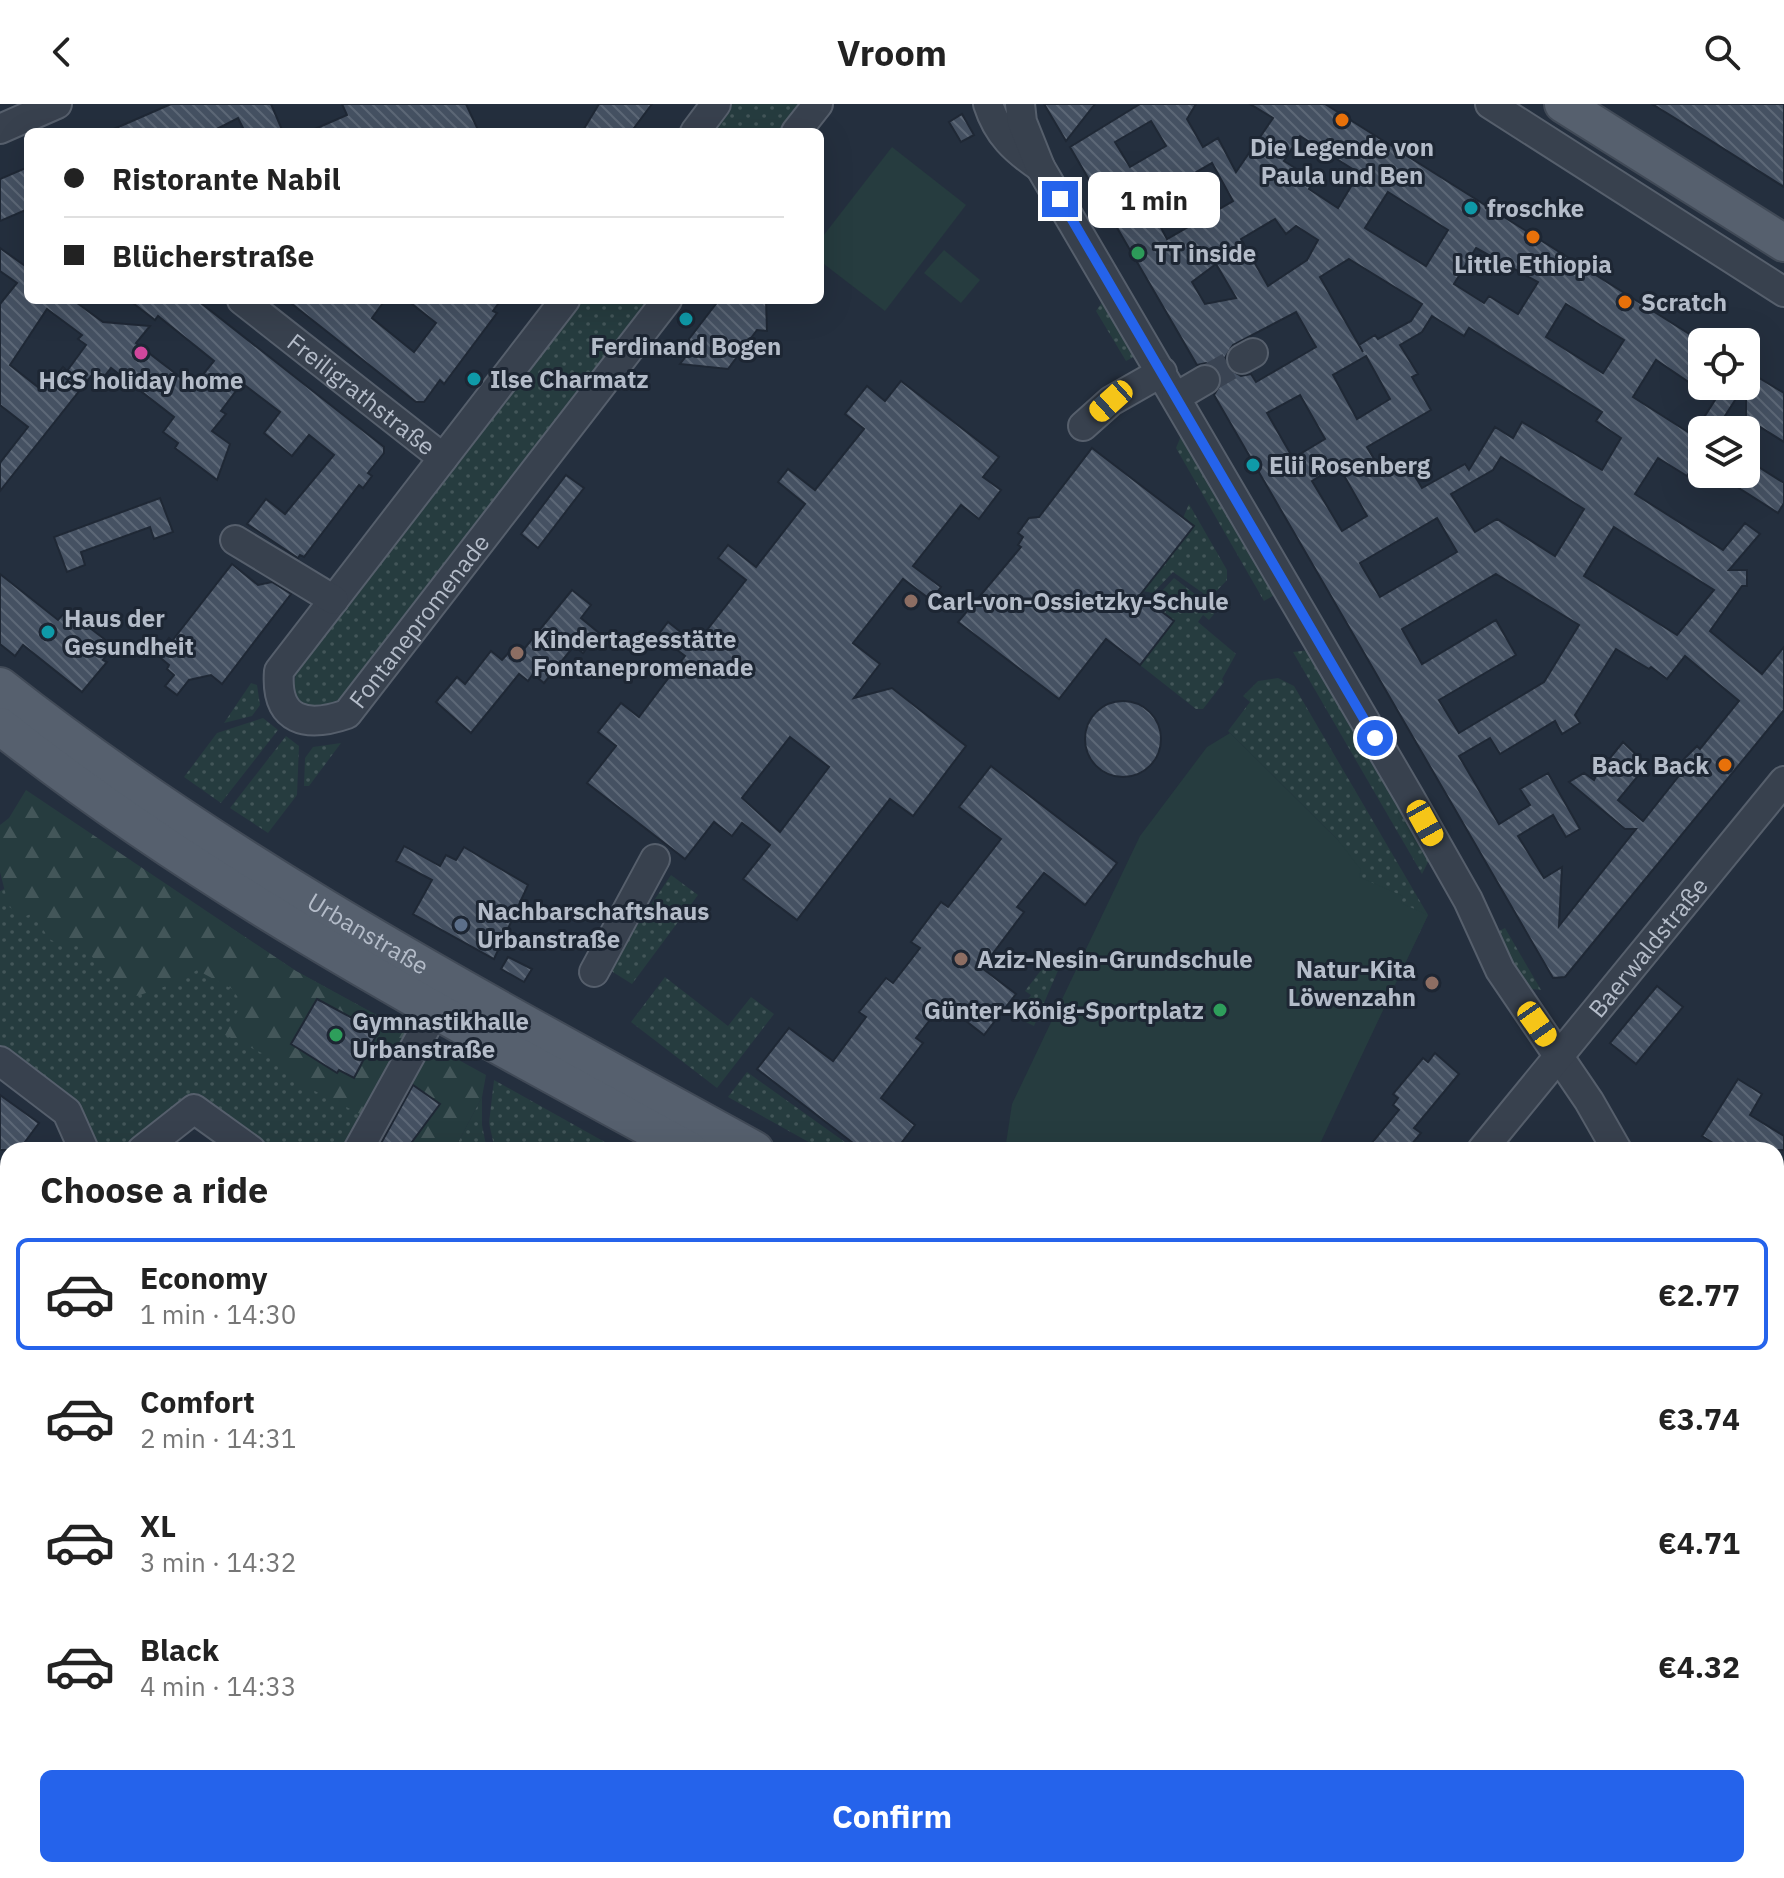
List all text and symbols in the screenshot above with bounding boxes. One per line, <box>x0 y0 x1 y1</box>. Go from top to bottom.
text: Vroom <box>837 29 947 76</box>
icon: back <box>40 30 84 74</box>
icon: search <box>1700 30 1744 74</box>
marker: Die Legende von Paula und Ben <box>1333 111 1351 129</box>
place label: Die Legende von Paula und Ben <box>1250 131 1434 191</box>
text: Ristorante Nabil <box>112 159 341 198</box>
callout: 1 min <box>1088 171 1220 227</box>
route end <box>1042 181 1078 217</box>
text: 1 min <box>1120 183 1188 217</box>
place label: froschke <box>1487 192 1584 224</box>
marker: froschke <box>1462 199 1480 217</box>
marker: Little Ethiopia <box>1524 228 1542 246</box>
text: Blücherstraße <box>112 236 314 275</box>
place label: TT inside <box>1154 237 1256 269</box>
marker: TT inside <box>1129 244 1147 262</box>
place label: Little Ethiopia <box>1454 248 1612 280</box>
place label: Scratch <box>1641 286 1727 318</box>
marker: Scratch <box>1616 293 1634 311</box>
marker: Ferdinand Bogen <box>677 310 695 328</box>
street label: Freiligrathstraße <box>281 326 442 462</box>
map controls <box>1688 328 1760 488</box>
button: locate <box>1688 328 1760 400</box>
place label: Ferdinand Bogen <box>591 330 781 362</box>
marker: HCS holiday home <box>132 344 150 362</box>
place label: Ilse Charmatz <box>490 363 649 395</box>
place label: HCS holiday home <box>39 364 243 396</box>
marker: Ilse Charmatz <box>465 370 483 388</box>
car <box>1085 376 1137 426</box>
button: layers <box>1688 416 1760 488</box>
place label: Elii Rosenberg <box>1269 449 1431 481</box>
marker: Elii Rosenberg <box>1244 456 1262 474</box>
street label: Fontanepromenade <box>341 527 496 715</box>
place label: Carl-von-Ossietzky-Schule <box>927 585 1229 617</box>
marker: Carl-von-Ossietzky-Schule <box>902 592 920 610</box>
place label: Haus der Gesundheit <box>64 602 194 662</box>
marker: Haus der Gesundheit <box>39 623 57 641</box>
place label: Kindertagesstätte Fontanepromenade <box>533 623 753 683</box>
marker: Kindertagesstätte Fontanepromenade <box>508 644 526 662</box>
route start <box>1357 720 1393 756</box>
place label: Back Back <box>1591 749 1709 781</box>
marker: Back Back <box>1716 756 1734 774</box>
car <box>1403 796 1447 850</box>
street label: Baerwaldstraße <box>1581 870 1715 1024</box>
street label: Urbanstraße <box>302 885 435 982</box>
place label: Nachbarschaftshaus Urbanstraße <box>477 895 709 955</box>
marker: Nachbarschaftshaus Urbanstraße <box>452 916 470 934</box>
place label: Aziz-Nesin-Grundschule <box>977 943 1253 975</box>
marker: Aziz-Nesin-Grundschule <box>952 950 970 968</box>
place label: Natur-Kita Löwenzahn <box>1288 953 1416 1013</box>
marker: Natur-Kita Löwenzahn <box>1423 974 1441 992</box>
place label: Günter-König-Sportplatz <box>924 994 1204 1026</box>
car <box>1513 997 1561 1051</box>
marker: Günter-König-Sportplatz <box>1211 1001 1229 1019</box>
place label: Gymnastikhalle Urbanstraße <box>352 1005 529 1065</box>
marker: Gymnastikhalle Urbanstraße <box>327 1026 345 1044</box>
text: Choose a ride <box>40 1166 268 1213</box>
icon: car <box>44 1258 116 1330</box>
text: Economy <box>140 1258 268 1297</box>
text: €2.77 <box>1658 1275 1740 1314</box>
text: 1 min · 14:30 <box>140 1297 296 1331</box>
icon: car <box>44 1382 116 1454</box>
text: Comfort <box>140 1382 255 1421</box>
text: €3.74 <box>1658 1399 1740 1438</box>
text: 2 min · 14:31 <box>140 1421 296 1455</box>
icon: car <box>44 1506 116 1578</box>
text: XL <box>140 1506 176 1545</box>
text: €4.71 <box>1658 1523 1740 1562</box>
text: 3 min · 14:32 <box>140 1545 296 1579</box>
icon: car <box>44 1630 116 1702</box>
text: Black <box>140 1630 219 1669</box>
text: €4.32 <box>1658 1647 1740 1686</box>
text: 4 min · 14:33 <box>140 1669 296 1703</box>
button: Confirm <box>40 1770 1744 1862</box>

